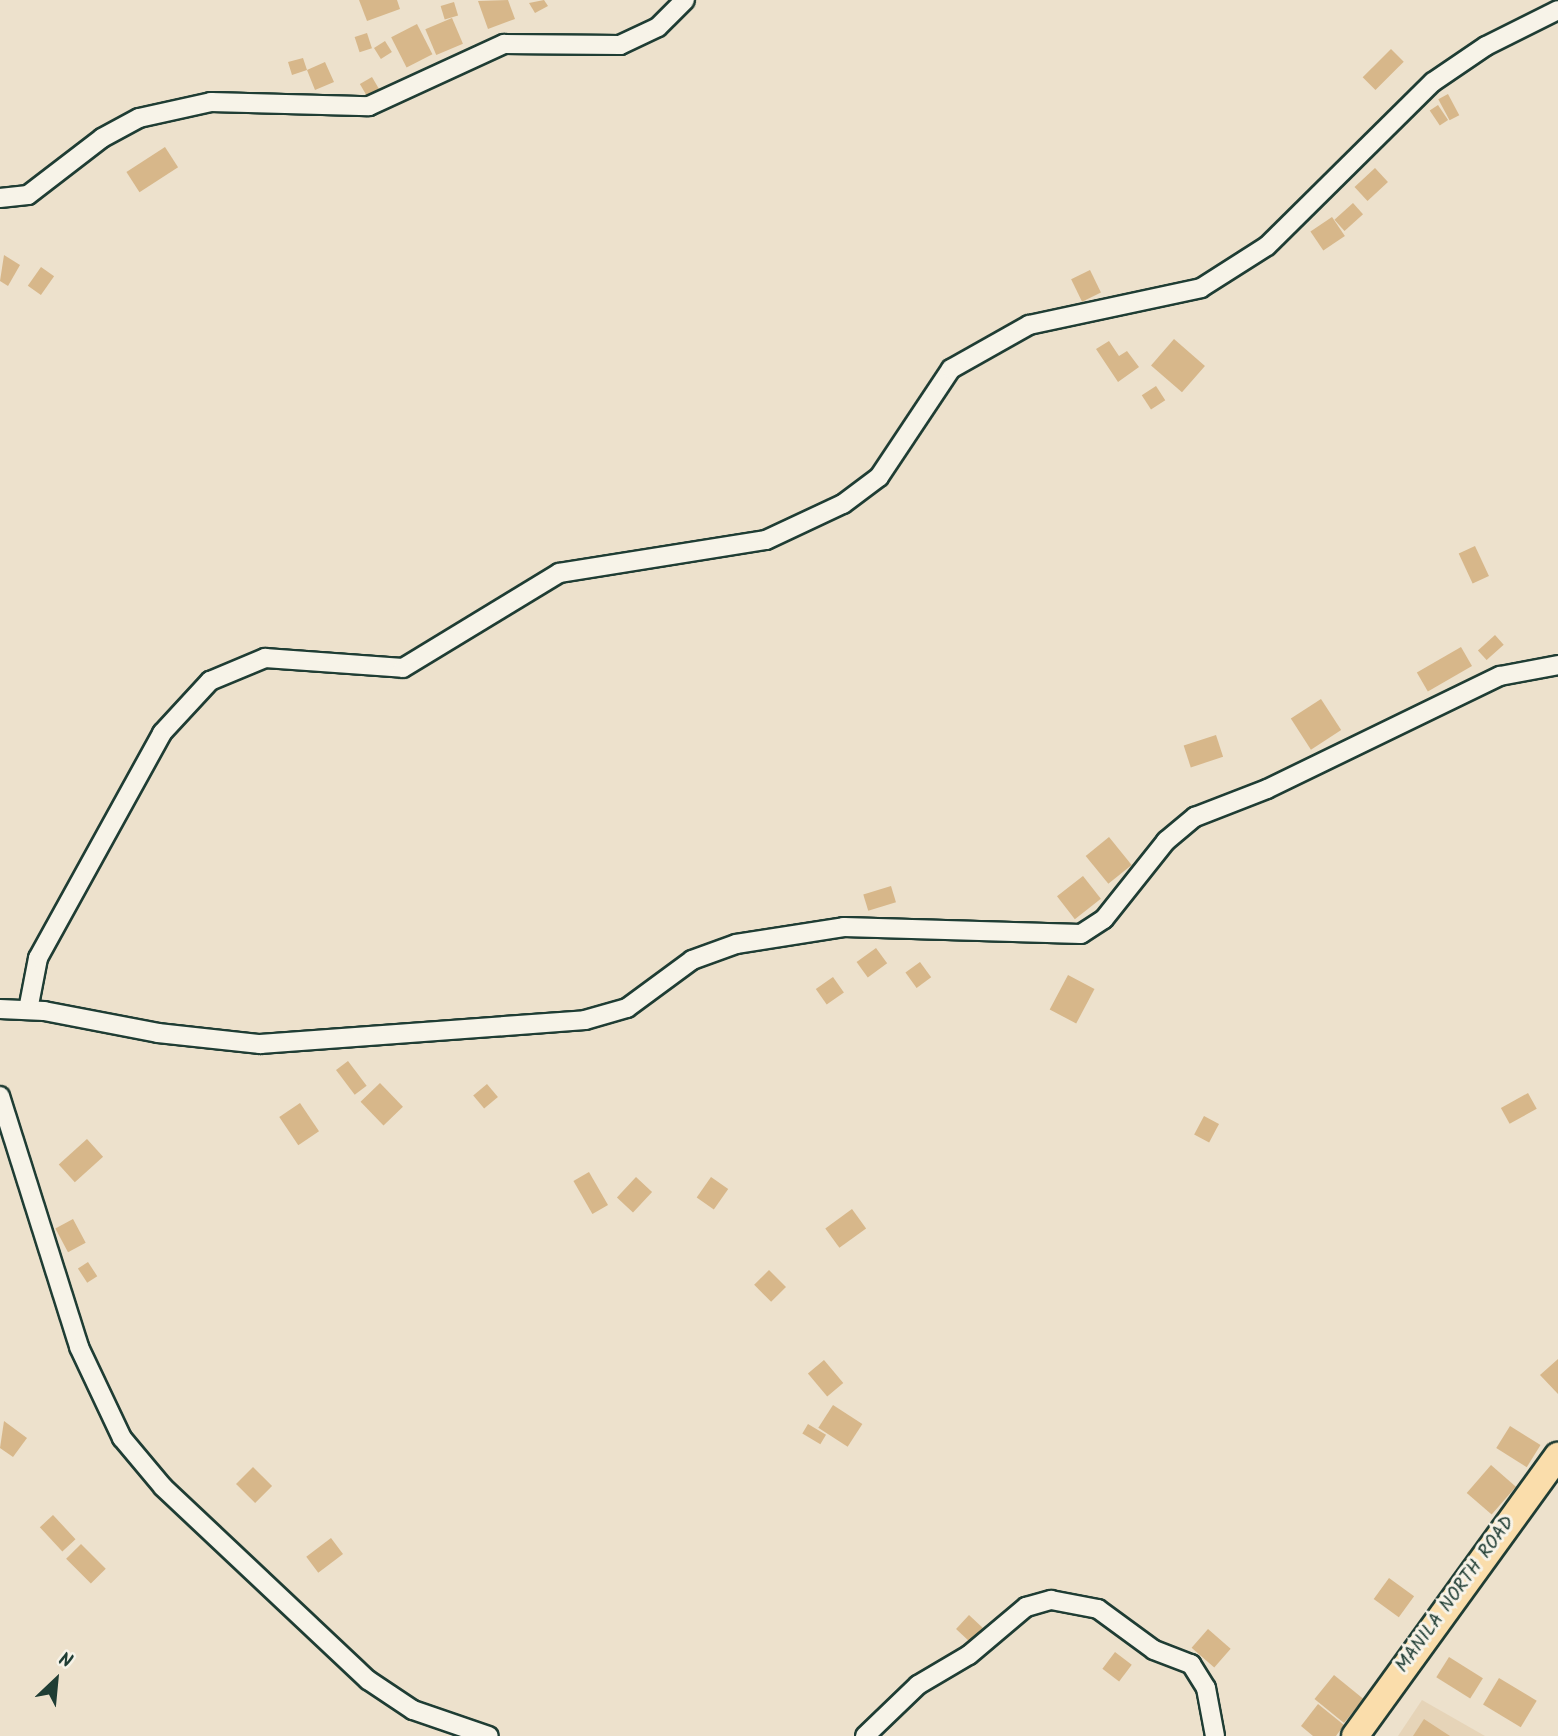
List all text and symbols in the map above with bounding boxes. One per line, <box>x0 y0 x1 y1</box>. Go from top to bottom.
street label: MANILA NORTH ROAD <box>1392 1512 1520 1678</box>
north arrow <box>21 1645 91 1715</box>
text: N <box>53 1645 77 1677</box>

